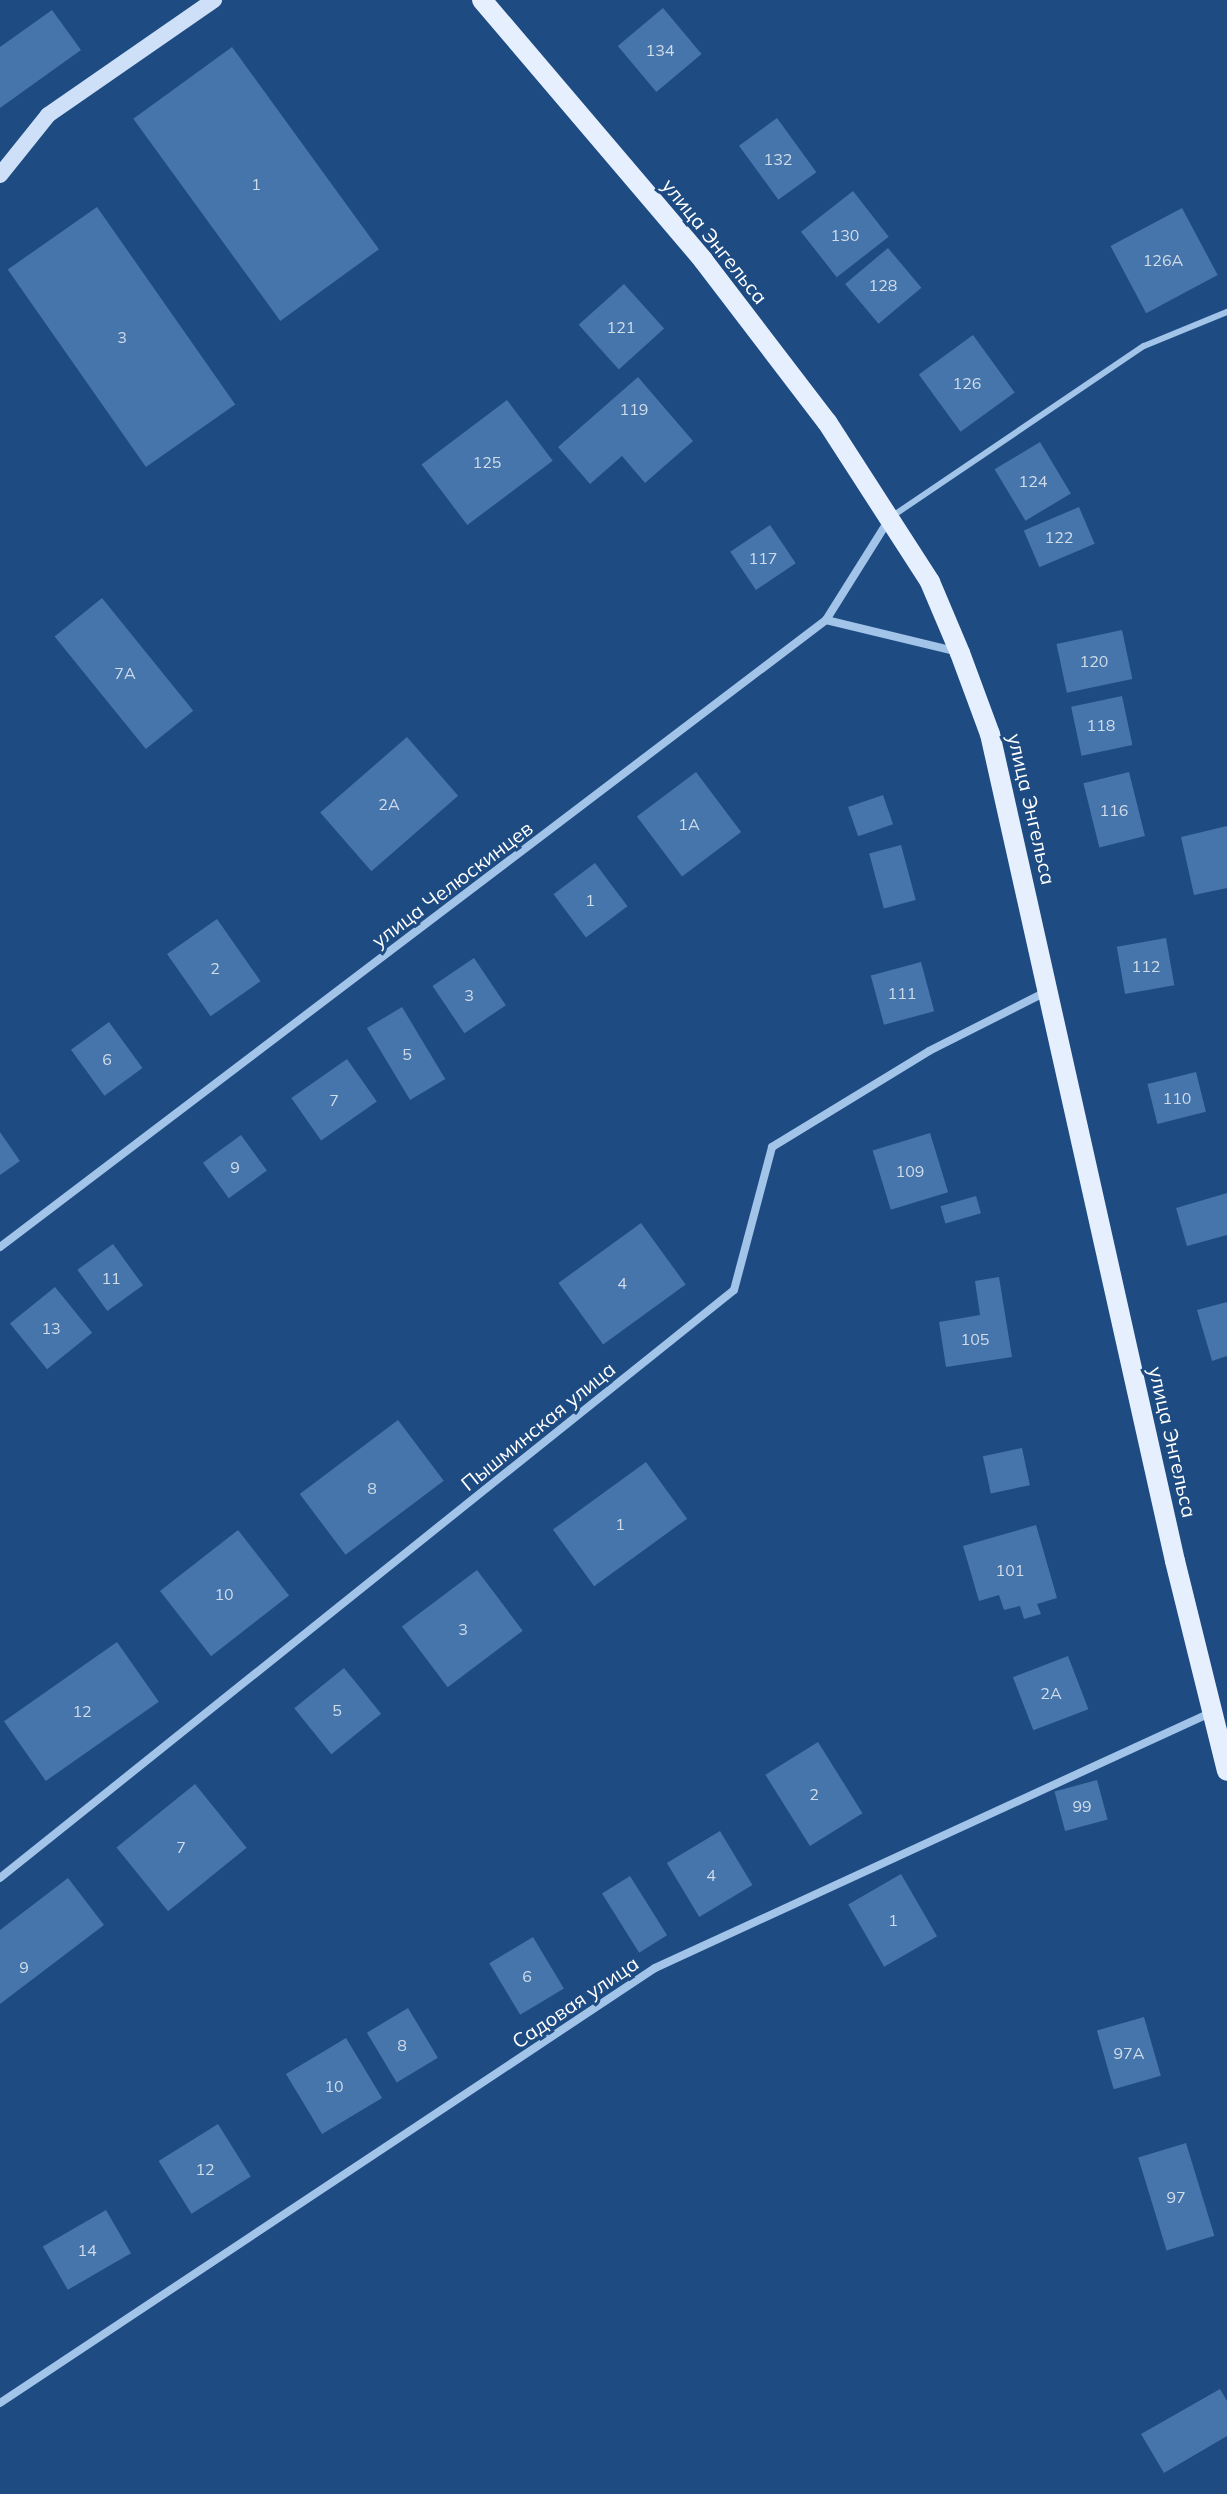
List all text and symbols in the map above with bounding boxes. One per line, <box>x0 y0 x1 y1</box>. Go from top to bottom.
house number: 134 <box>646 40 674 60</box>
house number: 132 <box>764 149 792 169</box>
house number: 1 <box>251 174 261 194</box>
street label: улица Энгельса <box>657 174 773 308</box>
house number: 130 <box>831 225 859 245</box>
house number: 126А <box>1143 250 1183 270</box>
house number: 128 <box>869 275 897 295</box>
house number: 121 <box>607 317 635 337</box>
house number: 3 <box>117 327 127 347</box>
house number: 126 <box>953 373 981 393</box>
house number: 119 <box>620 399 648 419</box>
house number: 125 <box>473 452 501 472</box>
house number: 124 <box>1019 471 1047 491</box>
house number: 122 <box>1045 527 1073 547</box>
house number: 117 <box>749 548 777 568</box>
house number: 120 <box>1080 651 1108 671</box>
house number: 7А <box>114 663 136 683</box>
house number: 118 <box>1087 715 1115 735</box>
street label: улица Энгельса <box>1003 731 1061 887</box>
house number: 2А <box>378 794 400 814</box>
house number: 116 <box>1100 800 1128 820</box>
house number: 1А <box>678 814 700 834</box>
street label: улица Челюскинцев <box>367 816 537 952</box>
house number: 1 <box>585 890 595 910</box>
house number: 112 <box>1132 956 1160 976</box>
house number: 2 <box>210 958 220 978</box>
house number: 111 <box>888 983 916 1003</box>
house number: 3 <box>464 985 474 1005</box>
house number: 5 <box>402 1044 412 1064</box>
house number: 6 <box>102 1049 112 1069</box>
house number: 110 <box>1163 1088 1191 1108</box>
house number: 7 <box>329 1090 339 1110</box>
house number: 9 <box>230 1157 240 1177</box>
house number: 109 <box>896 1161 924 1181</box>
house number: 11 <box>101 1268 121 1288</box>
house number: 4 <box>617 1273 627 1293</box>
house number: 13 <box>41 1318 61 1338</box>
house number: 105 <box>961 1329 989 1349</box>
street label: Пышминская улица <box>456 1356 620 1496</box>
street label: улица Энгельса <box>1144 1364 1202 1520</box>
house number: 8 <box>367 1478 377 1498</box>
house number: 1 <box>615 1514 625 1534</box>
house number: 101 <box>996 1560 1024 1580</box>
house number: 10 <box>214 1584 234 1604</box>
house number: 3 <box>458 1619 468 1639</box>
house number: 2А <box>1040 1683 1062 1703</box>
house number: 5 <box>332 1700 342 1720</box>
house number: 12 <box>72 1701 92 1721</box>
house number: 2 <box>809 1784 819 1804</box>
house number: 99 <box>1072 1796 1092 1816</box>
house number: 7 <box>176 1837 186 1857</box>
house number: 4 <box>706 1865 716 1885</box>
house number: 1 <box>888 1910 898 1930</box>
street label: Садовая улица <box>507 1951 643 2053</box>
house number: 9 <box>19 1957 29 1977</box>
house number: 6 <box>522 1966 532 1986</box>
house number: 8 <box>397 2035 407 2055</box>
house number: 97А <box>1114 2043 1144 2063</box>
house number: 10 <box>324 2076 344 2096</box>
house number: 12 <box>195 2159 215 2179</box>
house number: 97 <box>1166 2187 1186 2207</box>
house number: 14 <box>77 2240 97 2260</box>

